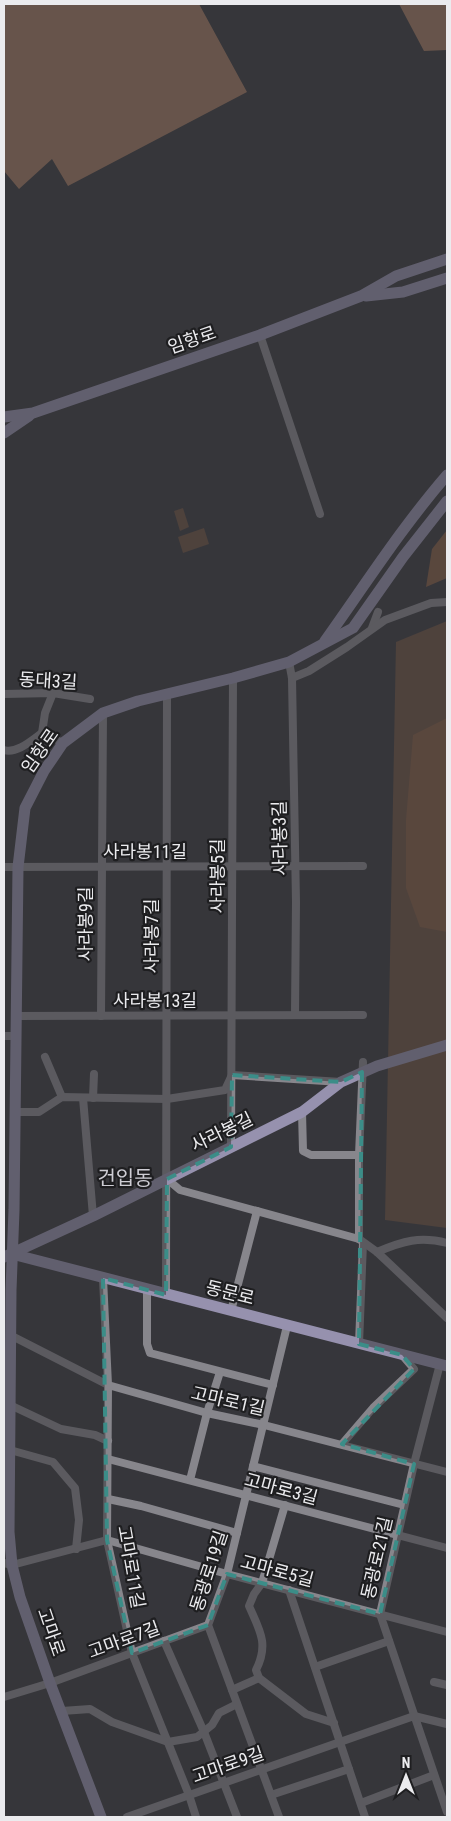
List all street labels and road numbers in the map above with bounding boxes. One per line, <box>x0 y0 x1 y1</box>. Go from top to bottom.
street label: 임항로 <box>165 322 219 358</box>
street label: 동대3길 <box>18 668 78 693</box>
street label: 임항로 <box>17 724 62 777</box>
street label: 사라봉3길 <box>268 800 291 876</box>
street label: 사라봉5길 <box>207 838 228 914</box>
street label: 사라봉11길 <box>103 841 187 862</box>
street label: 사라봉9길 <box>75 886 96 962</box>
street label: 사라봉7길 <box>141 898 162 974</box>
street label: 사라봉13길 <box>113 990 197 1011</box>
street label: 사라봉길 <box>187 1108 256 1156</box>
street label: 동문로 <box>203 1276 257 1309</box>
street label: 고마로1길 <box>189 1382 267 1419</box>
street label: 고마로3길 <box>242 1469 320 1508</box>
street label: 동광로21길 <box>357 1515 396 1601</box>
street label: 고마로11길 <box>114 1524 149 1610</box>
street label: 동광로19길 <box>186 1528 231 1614</box>
street label: 고마로5길 <box>238 1551 316 1590</box>
street label: 고마로 <box>33 1605 69 1659</box>
street label: 고마로7길 <box>85 1617 163 1662</box>
street label: 고마로9길 <box>189 1742 267 1787</box>

